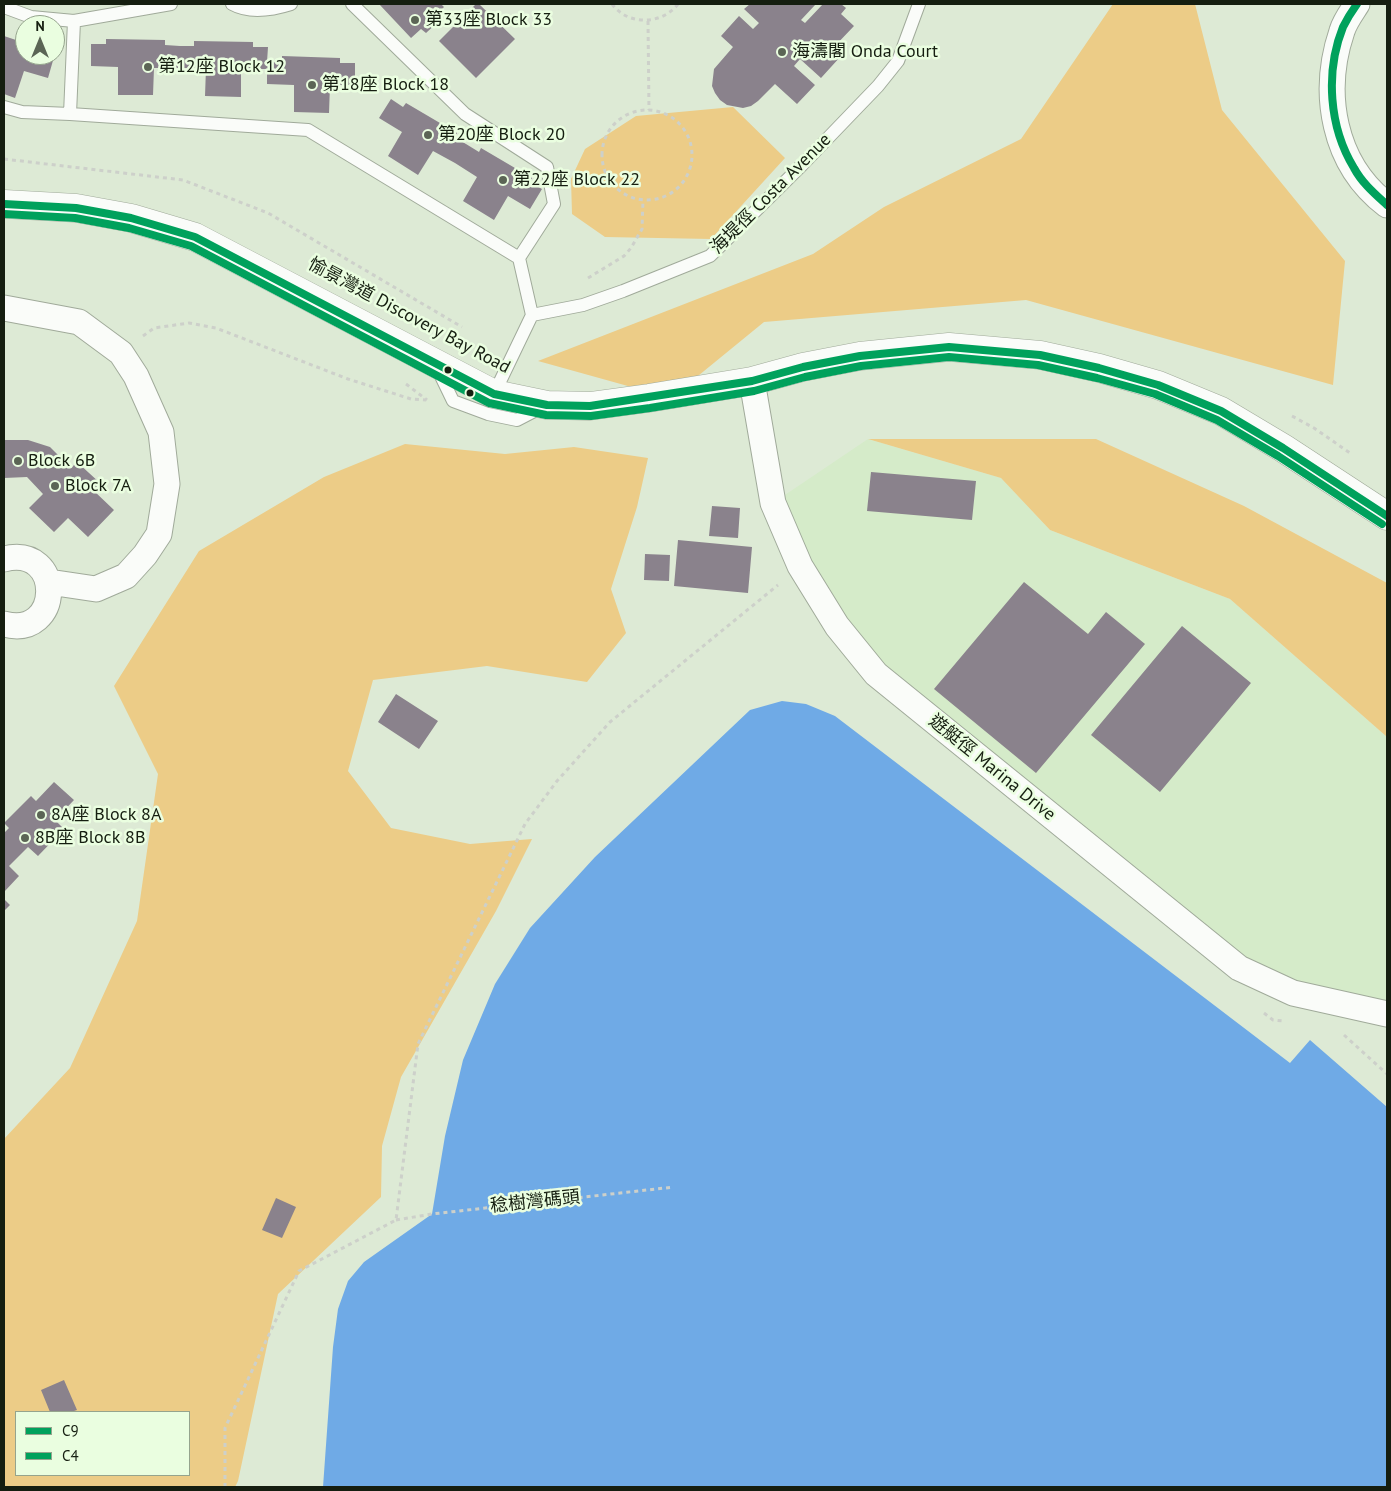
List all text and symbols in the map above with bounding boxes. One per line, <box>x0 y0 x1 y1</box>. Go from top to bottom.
place label: 第33座 Block 33 <box>425 9 552 31</box>
marker: 第33座 Block 33 <box>409 14 421 26</box>
north arrow <box>15 15 65 65</box>
text: N <box>35 17 45 35</box>
place label: 海濤閣 Onda Court <box>792 41 938 63</box>
marker: 海濤閣 Onda Court <box>776 46 788 58</box>
place label: 第12座 Block 12 <box>158 56 285 78</box>
marker: 第12座 Block 12 <box>142 61 154 73</box>
place label: 第18座 Block 18 <box>322 74 449 96</box>
marker: 第18座 Block 18 <box>306 79 318 91</box>
place label: 第20座 Block 20 <box>438 124 565 146</box>
marker: 第20座 Block 20 <box>422 129 434 141</box>
street label: 海堤徑 Costa Avenue <box>706 129 836 259</box>
place label: 第22座 Block 22 <box>513 169 640 191</box>
marker: 第22座 Block 22 <box>497 174 509 186</box>
street label: 愉景灣道 Discovery Bay Road <box>304 253 514 379</box>
unlabelled marker <box>443 365 453 375</box>
unlabelled marker <box>465 388 475 398</box>
place label: Block 6B <box>28 450 95 472</box>
marker: Block 6B <box>12 455 24 467</box>
place label: Block 7A <box>65 475 131 497</box>
marker: Block 7A <box>49 480 61 492</box>
street label: 遊艇徑 Marina Drive <box>924 710 1060 826</box>
place label: 8A座 Block 8A <box>51 804 161 826</box>
marker: 8A座 Block 8A <box>35 809 47 821</box>
place label: 8B座 Block 8B <box>35 827 145 849</box>
marker: 8B座 Block 8B <box>19 832 31 844</box>
street label: 稔樹灣碼頭 <box>489 1187 581 1217</box>
legend <box>15 1411 190 1476</box>
text: C9 <box>62 1421 79 1440</box>
text: C4 <box>62 1446 79 1465</box>

